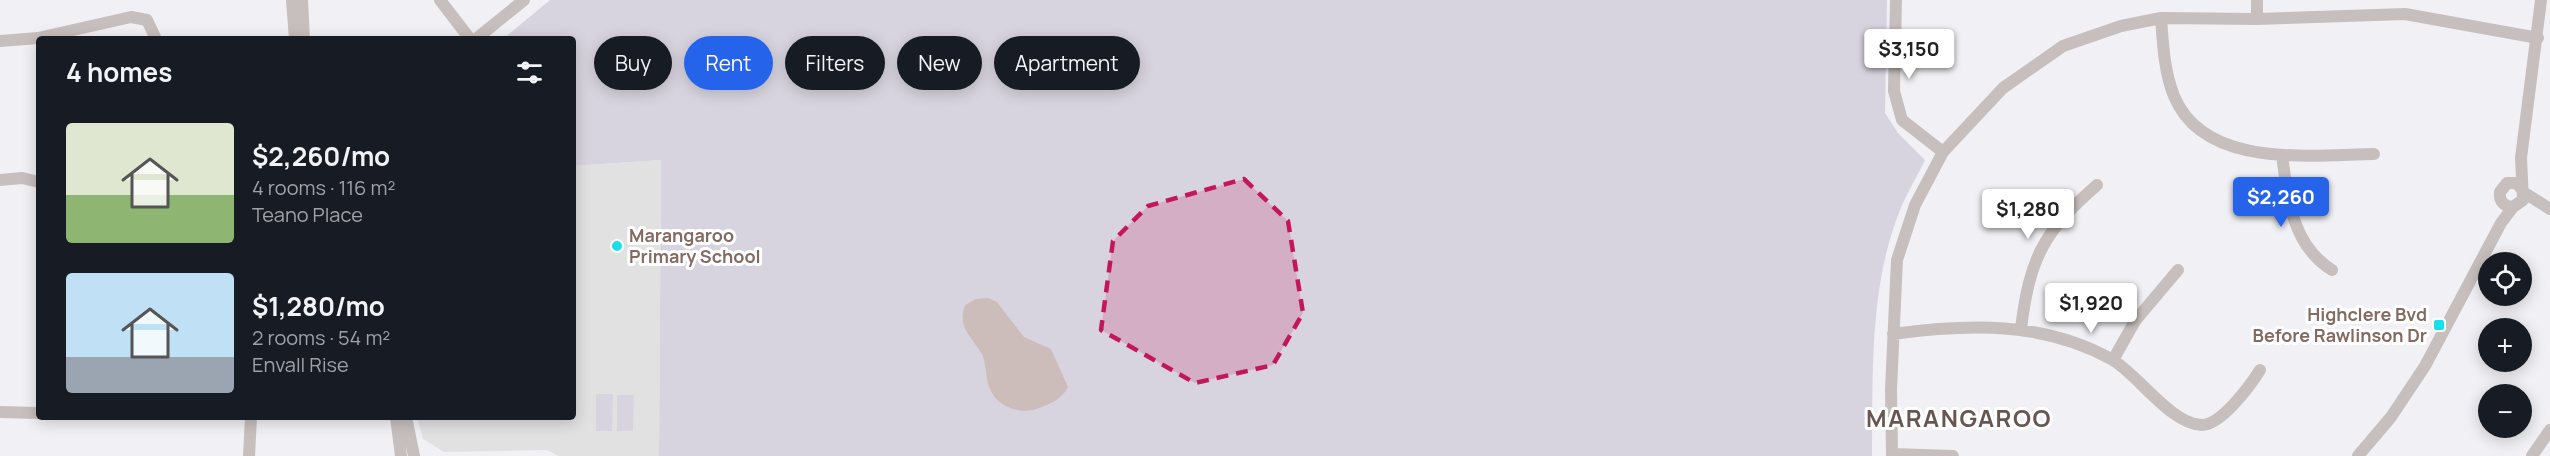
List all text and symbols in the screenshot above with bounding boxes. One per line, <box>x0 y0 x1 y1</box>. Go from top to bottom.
pin: $3,150 <box>1860 29 1958 80</box>
text: $3,150 <box>1878 35 1940 62</box>
chip: Buy <box>594 36 672 90</box>
chip: Rent <box>684 36 773 90</box>
chip: Filters <box>785 36 885 90</box>
chip: New <box>897 36 982 90</box>
chip: Apartment <box>994 36 1140 90</box>
text: 4 homes <box>66 54 172 90</box>
icon: filters <box>513 56 546 89</box>
text: $2,260/mo <box>252 138 390 174</box>
icon: home <box>114 147 186 219</box>
text: 4 rooms · 116 m² <box>252 174 395 201</box>
pin: $2,260 <box>2232 177 2330 228</box>
text: $2,260 <box>2247 183 2315 210</box>
pin: $1,280 <box>1979 189 2077 240</box>
text: $1,280 <box>1996 195 2060 222</box>
text: Teano Place <box>252 201 363 228</box>
place label: Marangaroo Primary School <box>629 223 761 268</box>
marker: Marangaroo Primary School <box>610 239 624 253</box>
map controls <box>2478 252 2532 438</box>
button: locate <box>2478 252 2532 306</box>
pin: $1,920 <box>2042 283 2140 334</box>
text: $1,280/mo <box>252 288 385 324</box>
text: $1,920 <box>2059 289 2123 316</box>
icon: home <box>114 297 186 369</box>
place label: Highclere Bvd Before Rawlinson Dr <box>2253 302 2427 347</box>
marker: Highclere Bvd Before Rawlinson Dr <box>2432 318 2446 332</box>
button: + <box>2478 318 2532 372</box>
text: 2 rooms · 54 m² <box>252 324 390 351</box>
text: Envall Rise <box>252 351 349 378</box>
button: − <box>2478 384 2532 438</box>
district label: MARANGAROO <box>1866 401 2052 434</box>

